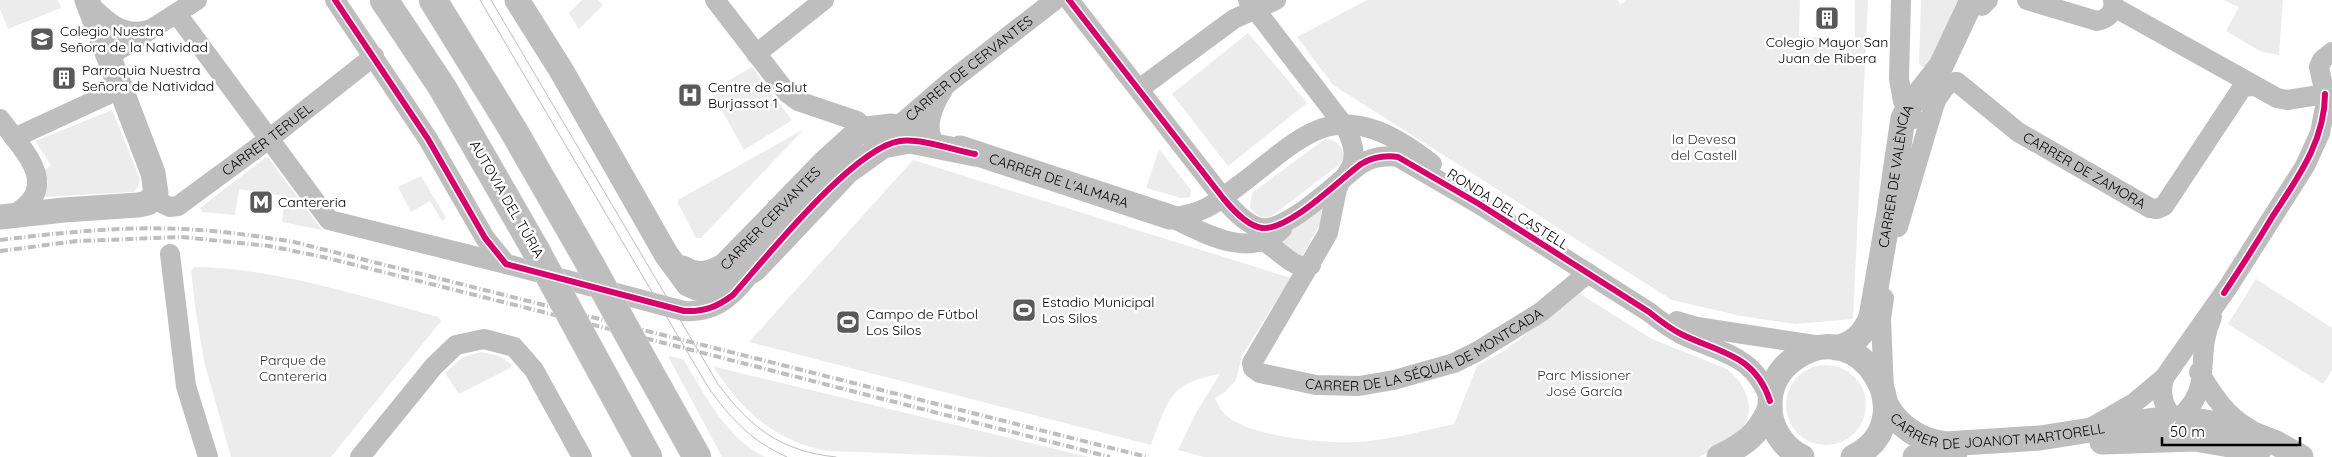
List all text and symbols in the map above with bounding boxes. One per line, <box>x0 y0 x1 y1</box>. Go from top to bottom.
building icon: Colegio Mayor San Juan de Ribera <box>1814 5 1840 31</box>
street label: CARRER DE CERVANTES <box>902 12 1037 125</box>
place label: Colegio Nuestra Señora de la Natividad <box>60 22 208 56</box>
school or university icon: Colegio Nuestra Señora de la Natividad <box>29 26 55 52</box>
place label: Colegio Mayor San Juan de Ribera <box>1766 33 1888 67</box>
place label: Parroquia Nuestra Señora de Natividad <box>82 61 214 95</box>
building icon: Parroquia Nuestra Señora de Natividad <box>51 65 77 91</box>
place label: Centre de Salut Burjassot 1 <box>708 78 807 112</box>
hospital icon: Centre de Salut Burjassot 1 <box>677 82 703 108</box>
street label: CARRER TERUEL <box>218 99 316 180</box>
street label: CARRER DE VALÈNCIA <box>1874 101 1917 249</box>
street label: CARRER DE ZAMORA <box>2020 128 2149 213</box>
park label: la Devesa del Castell <box>1671 130 1737 164</box>
street label: AUTOVIA DEL TÚRIA <box>466 137 548 261</box>
street label: CARRER DE L'ALMARA <box>987 149 1131 212</box>
street label: CARRER CERVANTES <box>716 163 825 274</box>
street label: RONDA DEL CASTELL <box>1444 164 1572 254</box>
metro station icon: Cantereria <box>248 189 274 215</box>
place label: Cantereria <box>278 193 346 211</box>
place label: Estadio Municipal Los Silos <box>1042 293 1155 327</box>
sports icon: Estadio Municipal Los Silos <box>1011 297 1037 323</box>
street label: CARRER DE LA SÉQUIA DE MONTCADA <box>1303 304 1546 395</box>
place label: Campo de Fútbol Los Silos <box>866 305 978 339</box>
sports icon: Campo de Fútbol Los Silos <box>835 309 861 335</box>
park label: Parque de Cantereria <box>259 351 327 385</box>
park label: Parc Missioner José García <box>1537 366 1631 400</box>
street label: CARRER DE JOANOT MARTORELL <box>1888 402 2110 426</box>
text: CARRER DE JOANOT MARTORELL <box>1886 409 2107 453</box>
scale bar <box>2162 414 2300 446</box>
text: 50 m <box>2170 422 2205 441</box>

